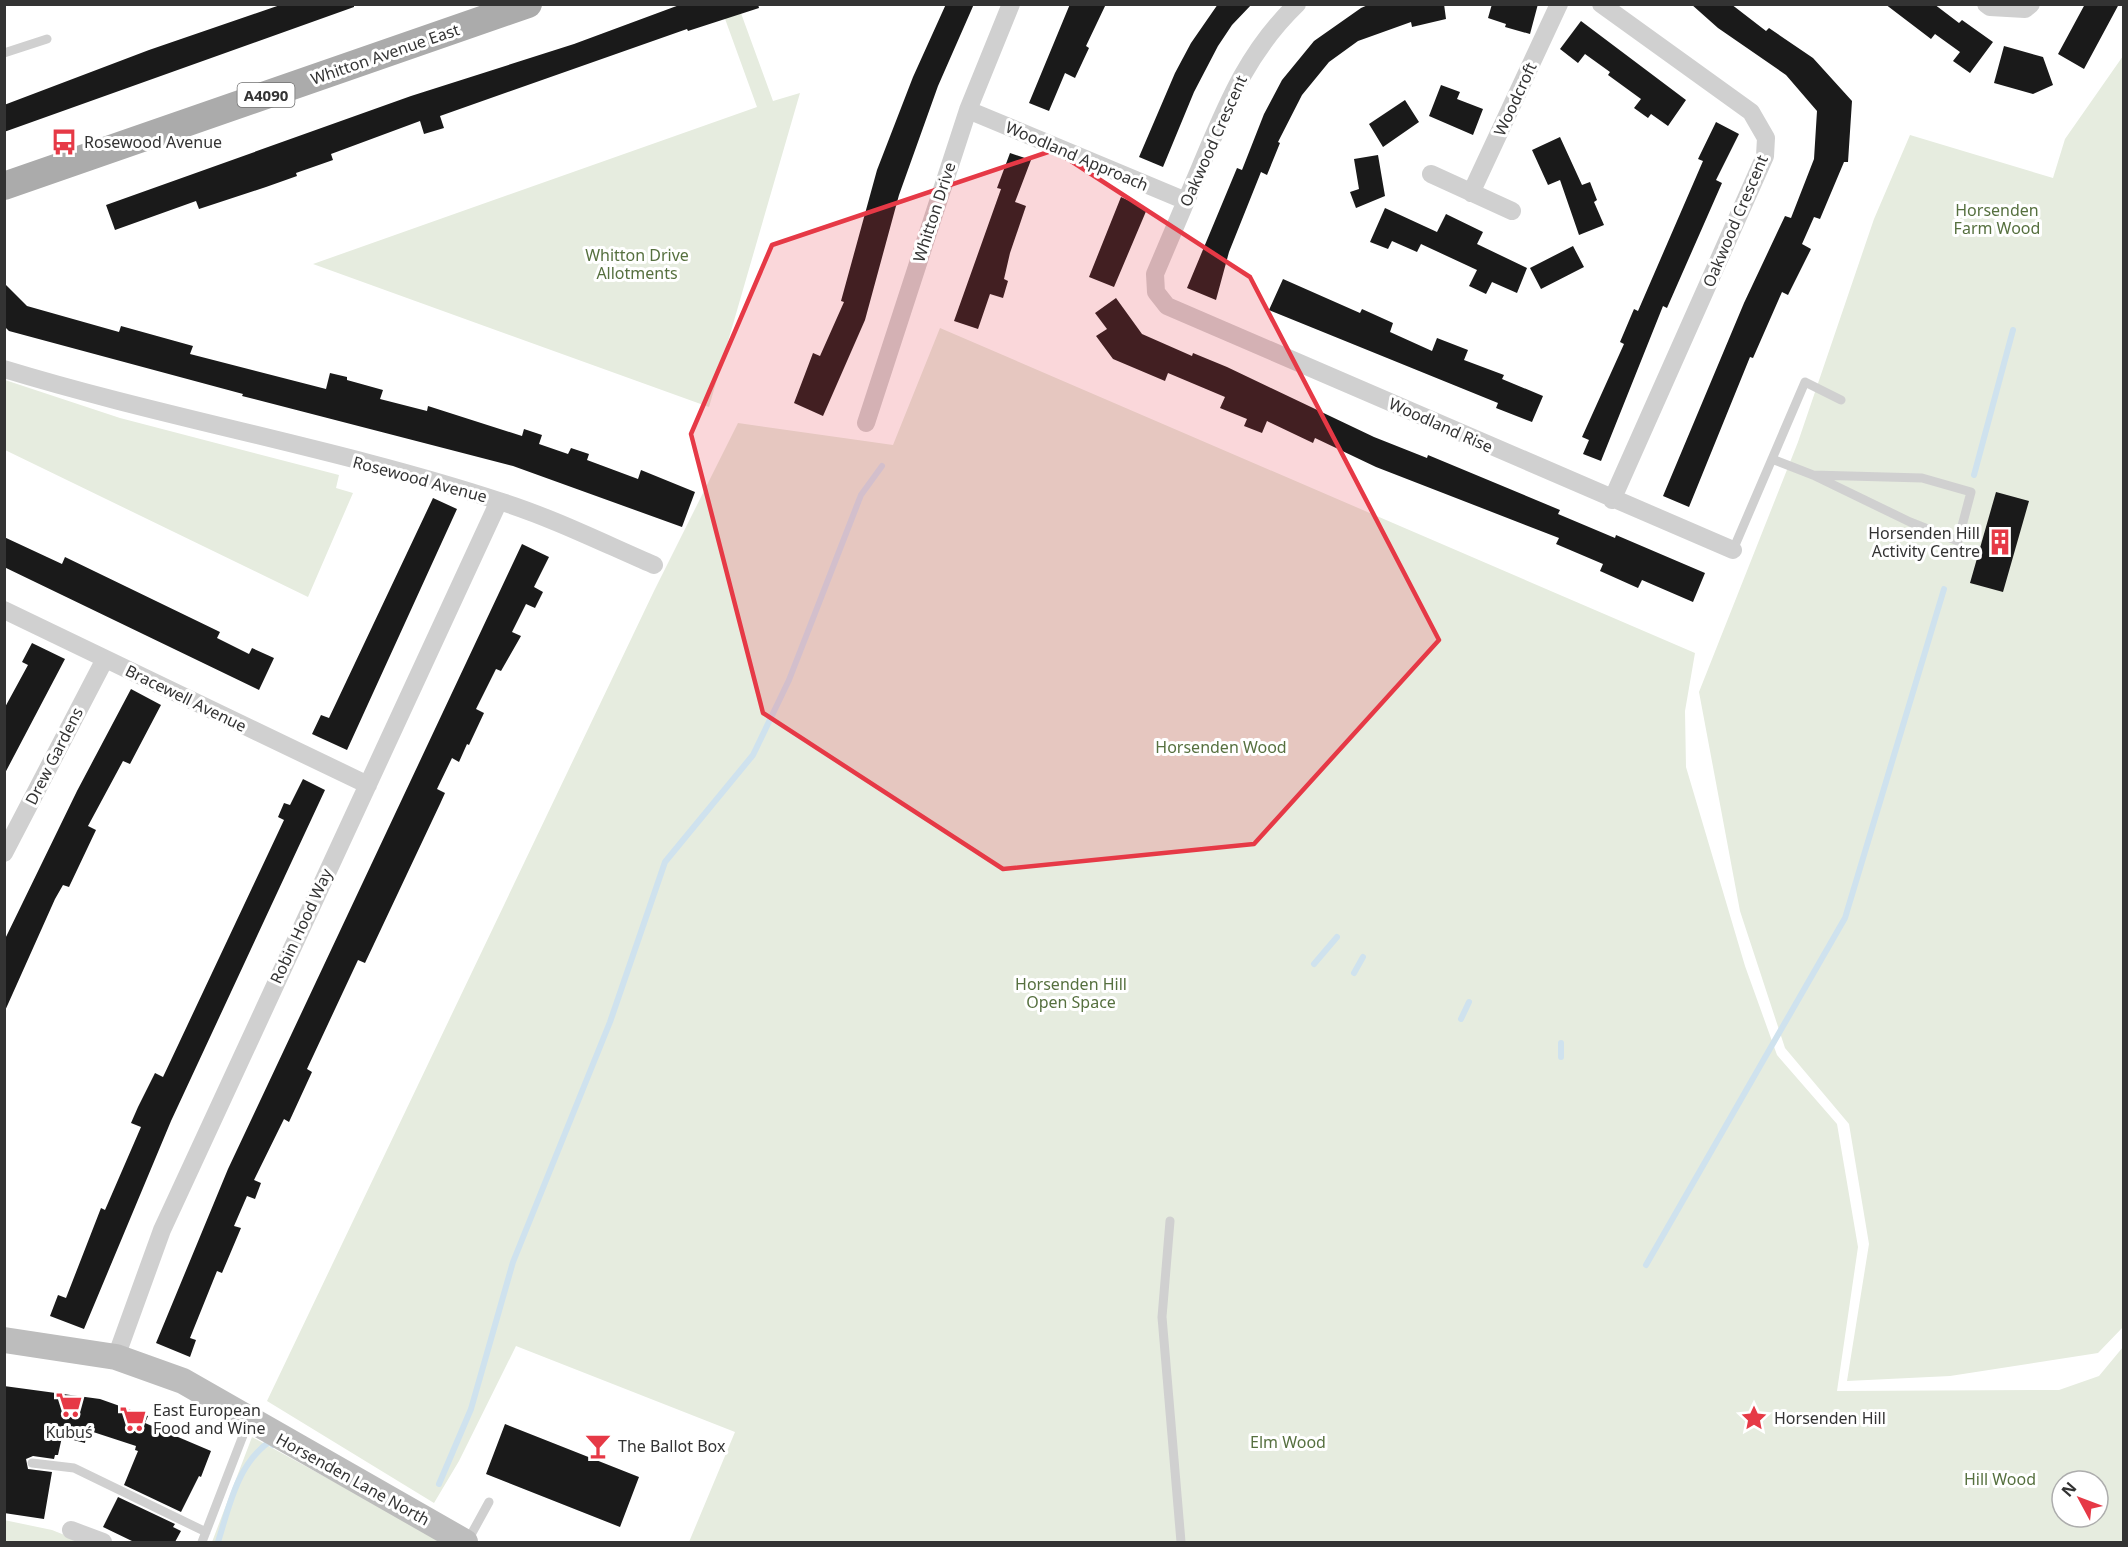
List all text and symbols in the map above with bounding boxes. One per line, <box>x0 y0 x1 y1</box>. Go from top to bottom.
street label: Whitton Avenue East <box>308 18 462 90</box>
street label: Woodcroft <box>1488 58 1542 139</box>
street label: Oakwood Crescent <box>1174 72 1252 210</box>
road number: A4090 <box>238 83 294 107</box>
street label: Woodland Approach <box>1002 116 1152 196</box>
bus stop icon: Rosewood Avenue <box>49 127 79 157</box>
place label: Rosewood Avenue <box>84 131 222 153</box>
street label: Oakwood Crescent <box>1697 151 1773 290</box>
street label: Whitton Drive <box>908 159 960 265</box>
park label: Horsenden Farm Wood <box>1954 199 2040 239</box>
park label: Whitton Drive Allotments <box>585 244 689 284</box>
street label: Woodland Rise <box>1386 392 1496 458</box>
street label: Rosewood Avenue <box>350 451 490 507</box>
place label: Horsenden Hill Activity Centre <box>1868 522 1980 562</box>
building icon: Horsenden Hill Activity Centre <box>1985 527 2015 557</box>
street label: Bracewell Avenue <box>122 659 250 737</box>
street label: Drew Gardens <box>20 703 88 809</box>
park label: Horsenden Wood <box>1155 736 1287 758</box>
street label: Robin Hood Way <box>265 864 338 987</box>
park label: Horsenden Hill Open Space <box>1015 973 1127 1013</box>
supermarket icon: Kubuś <box>54 1390 84 1420</box>
place label: East European Food and Wine <box>153 1399 265 1439</box>
place icon: Horsenden Hill <box>1739 1403 1769 1433</box>
supermarket icon: East European Food and Wine <box>118 1404 148 1434</box>
place label: Horsenden Hill <box>1774 1407 1886 1429</box>
place label: Kubuś <box>45 1421 93 1443</box>
street label: Horsenden Lane North <box>272 1428 434 1530</box>
bar icon: The Ballot Box <box>583 1431 613 1461</box>
park label: Elm Wood <box>1250 1431 1326 1453</box>
place label: The Ballot Box <box>618 1435 726 1457</box>
park label: Hill Wood <box>1964 1468 2036 1490</box>
north arrow <box>2050 1469 2110 1529</box>
text: N <box>2056 1477 2081 1501</box>

